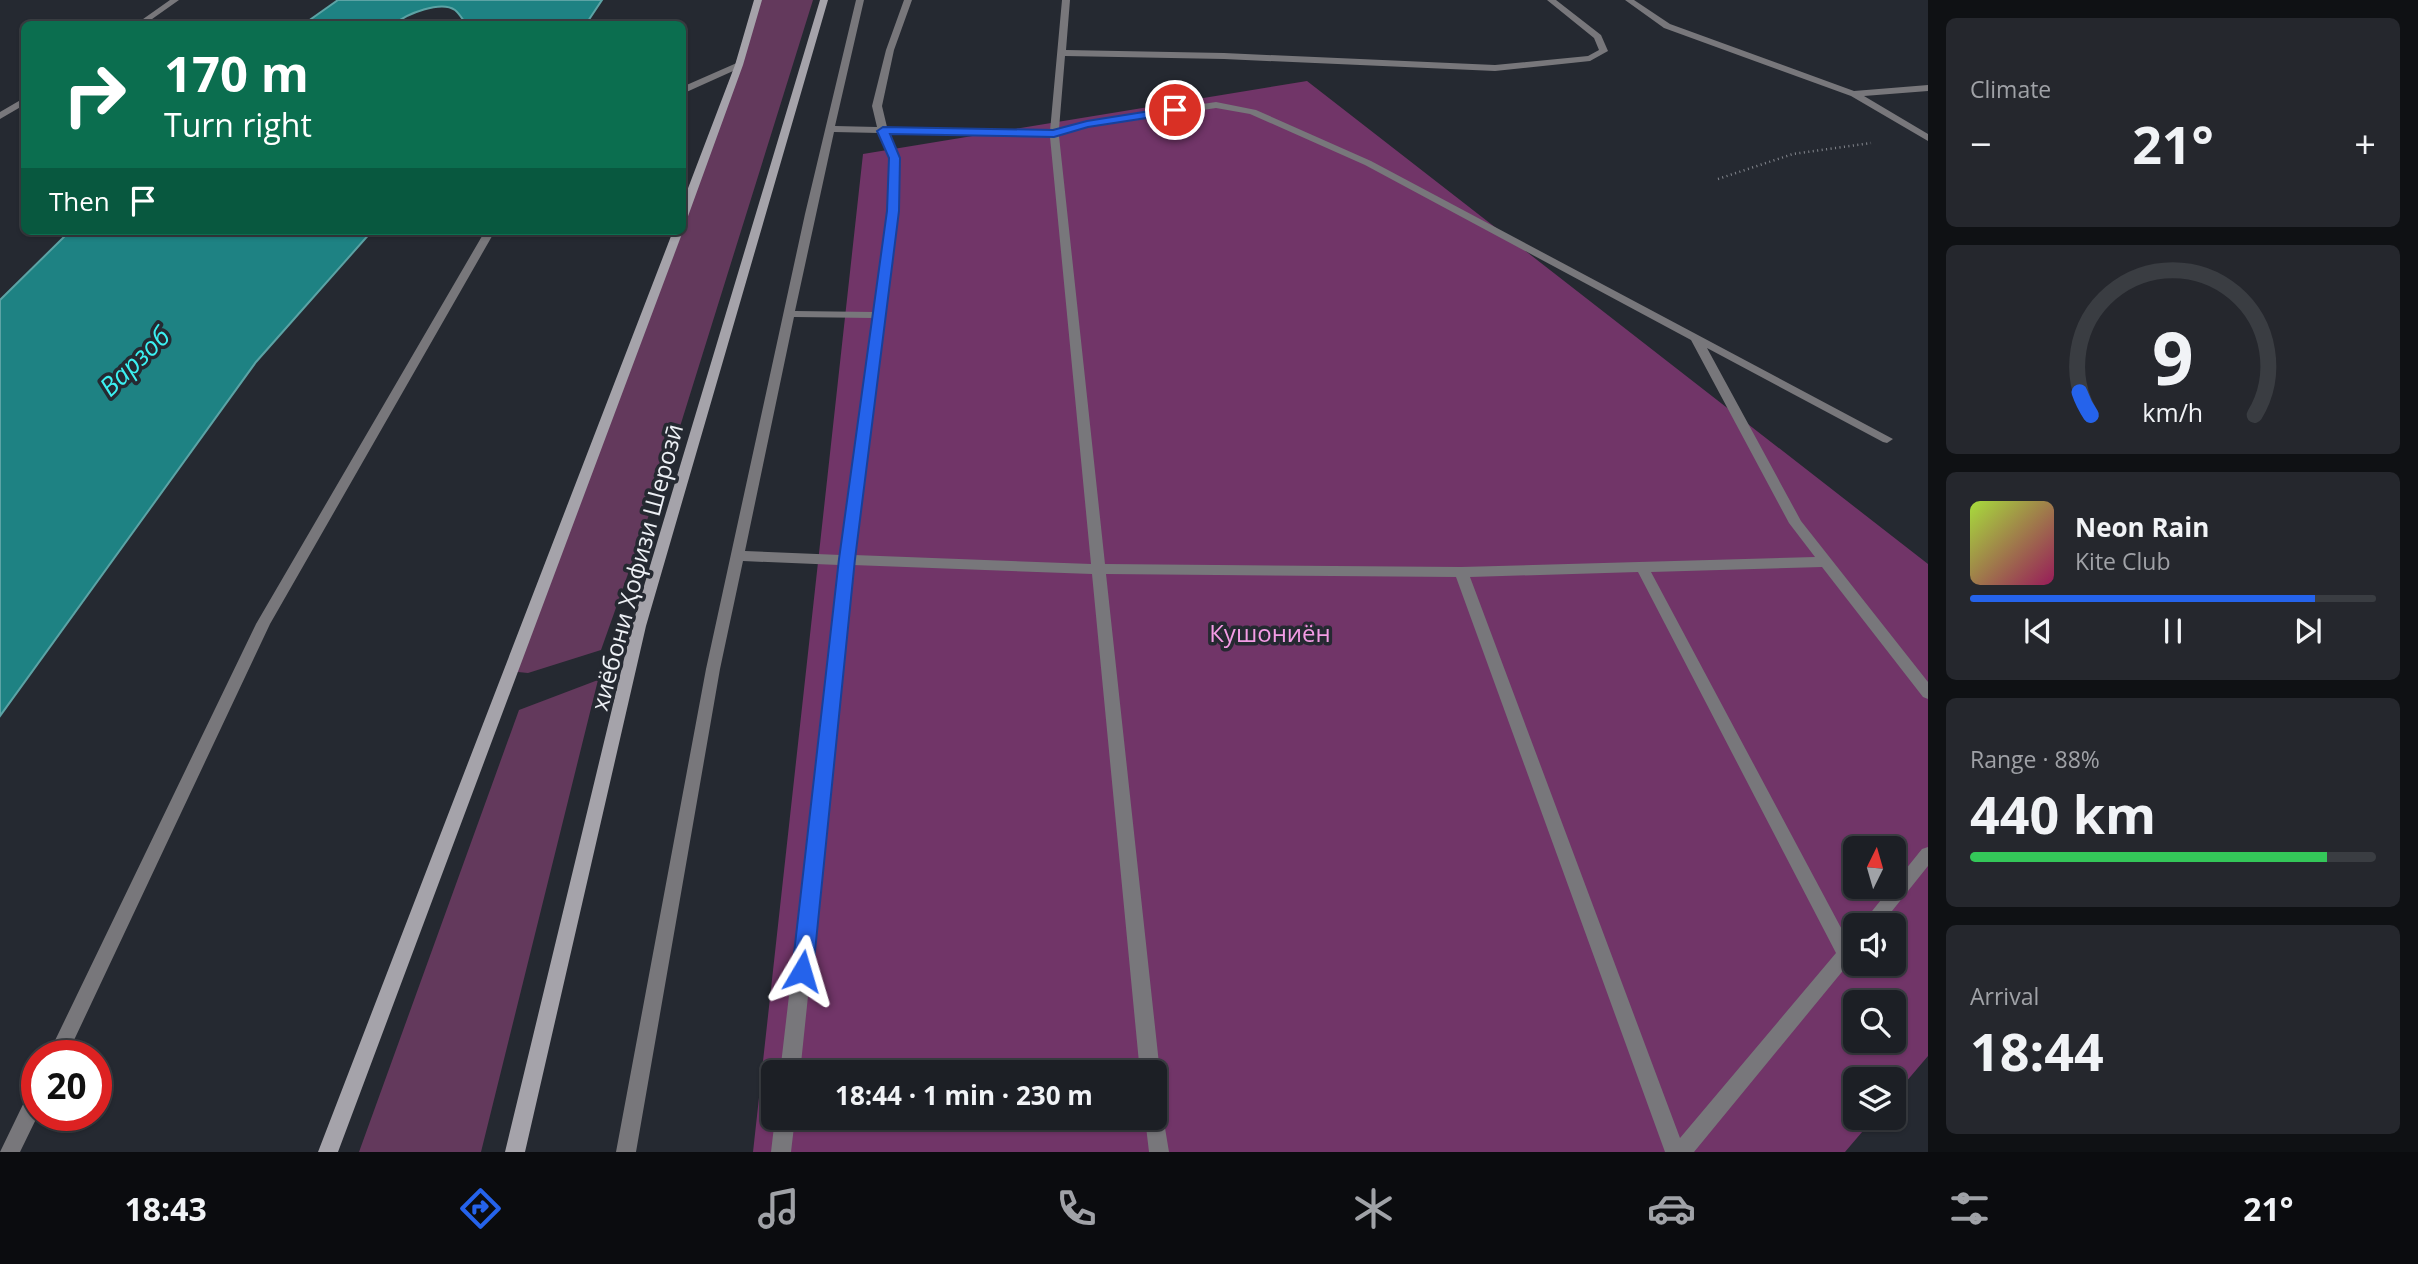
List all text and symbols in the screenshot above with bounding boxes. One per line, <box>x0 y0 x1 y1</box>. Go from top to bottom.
text: 170 m <box>164 40 309 106</box>
icon: right <box>49 49 140 140</box>
text: Climate <box>1970 73 2051 105</box>
pin <box>1145 80 1205 140</box>
icon: arrive <box>1156 91 1194 129</box>
text: Turn right <box>164 103 312 146</box>
text: 21° <box>2132 108 2214 179</box>
text: − <box>1970 117 1992 169</box>
text: + <box>2354 117 2376 169</box>
icon: arrive <box>124 182 162 220</box>
text: Then <box>49 183 110 219</box>
text: 9 <box>2152 308 2194 407</box>
water label: Варзоб <box>91 317 179 404</box>
text: km/h <box>2143 395 2203 429</box>
street label: хиёбони Ҳофизи Шерозӣ <box>582 420 690 714</box>
text: Neon Rain <box>2075 509 2209 545</box>
text: Kite Club <box>2075 545 2170 577</box>
icon: previous <box>2019 612 2057 650</box>
icon: pause <box>2154 612 2192 650</box>
icon: next <box>2289 612 2327 650</box>
park label: Кушониён <box>1209 616 1331 649</box>
text: Range · 88% <box>1970 743 2100 775</box>
text: 440 km <box>1970 778 2156 849</box>
north arrow <box>1843 836 1906 900</box>
map controls <box>1843 836 1906 1130</box>
button: sound <box>1843 913 1906 976</box>
position arrow <box>765 934 839 1008</box>
text: Arrival <box>1970 980 2039 1012</box>
button: search <box>1843 990 1906 1053</box>
text: 18:44 <box>1970 1015 2104 1086</box>
speed limit sign: 20 <box>21 1040 112 1131</box>
button: layers <box>1843 1067 1906 1130</box>
text: 18:44 · 1 min · 230 m <box>835 1077 1093 1113</box>
icon: directions <box>456 1184 505 1233</box>
icon: music <box>754 1184 803 1233</box>
icon: phone <box>1052 1184 1101 1233</box>
icon: climate <box>1349 1184 1398 1233</box>
icon: car <box>1647 1184 1696 1233</box>
icon: filters <box>1945 1184 1994 1233</box>
text: 18:43 <box>124 1187 207 1230</box>
text: 21° <box>2243 1187 2294 1230</box>

